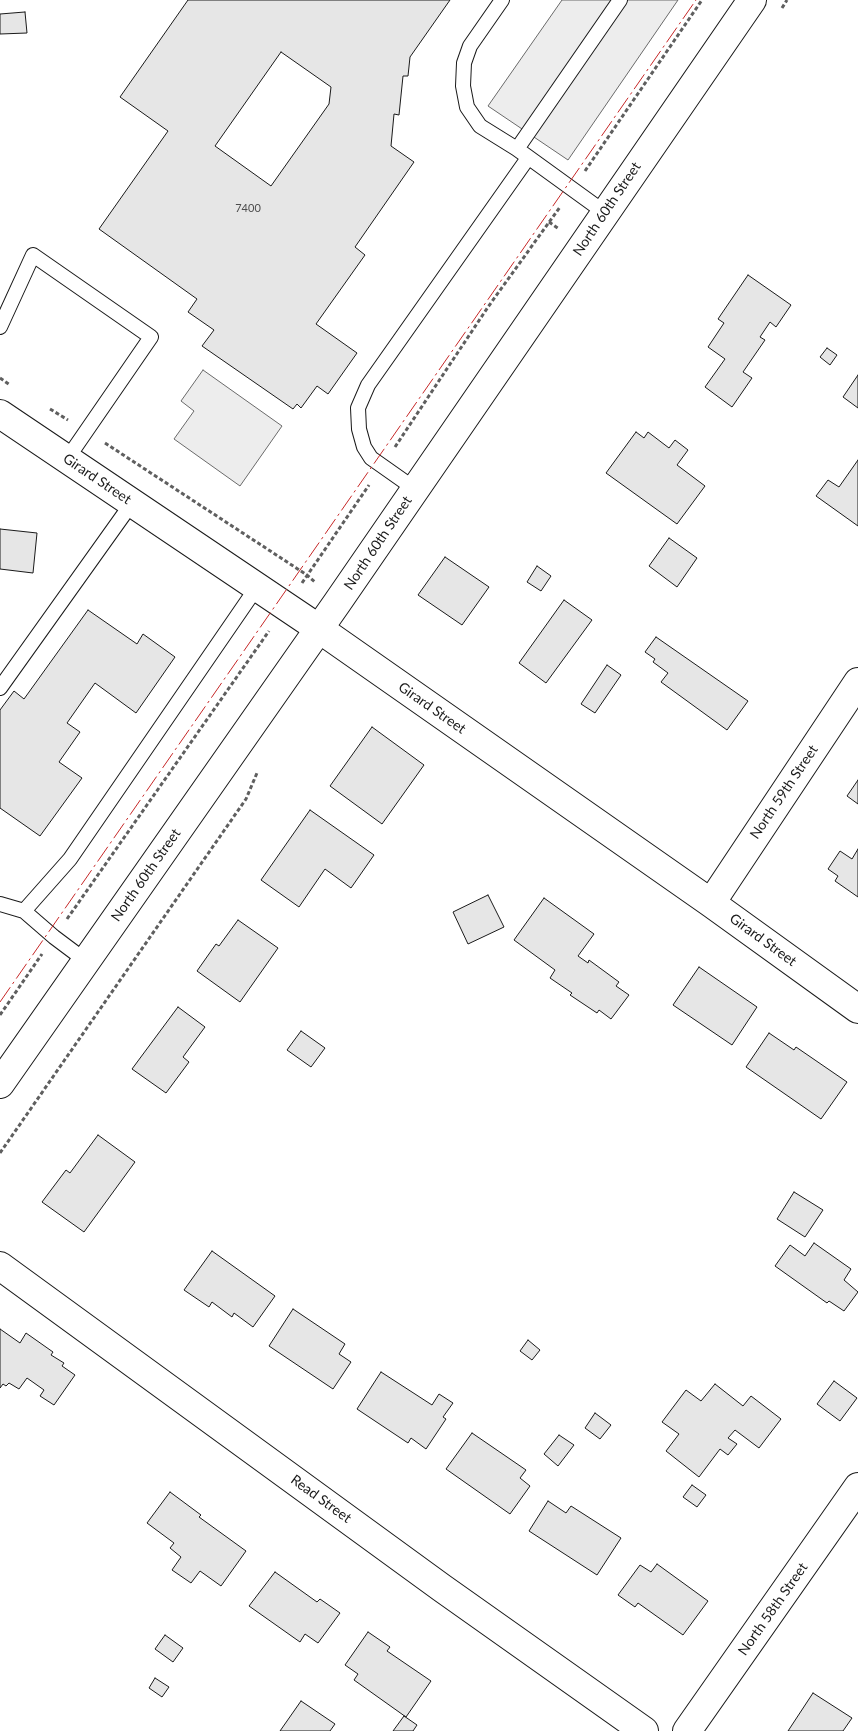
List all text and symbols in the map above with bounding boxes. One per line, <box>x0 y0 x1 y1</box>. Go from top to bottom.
street label: North 60th Street <box>569 159 645 259</box>
house number: 7400 <box>235 201 261 215</box>
street label: Girard Street <box>60 450 134 508</box>
street label: North 60th Street <box>340 493 416 593</box>
street label: Girard Street <box>395 679 469 737</box>
street label: North 59th Street <box>746 742 822 842</box>
street label: North 60th Street <box>108 825 184 925</box>
street label: Girard Street <box>726 910 800 970</box>
street label: Read Street <box>287 1471 355 1527</box>
street label: North 58th Street <box>735 1559 811 1659</box>

